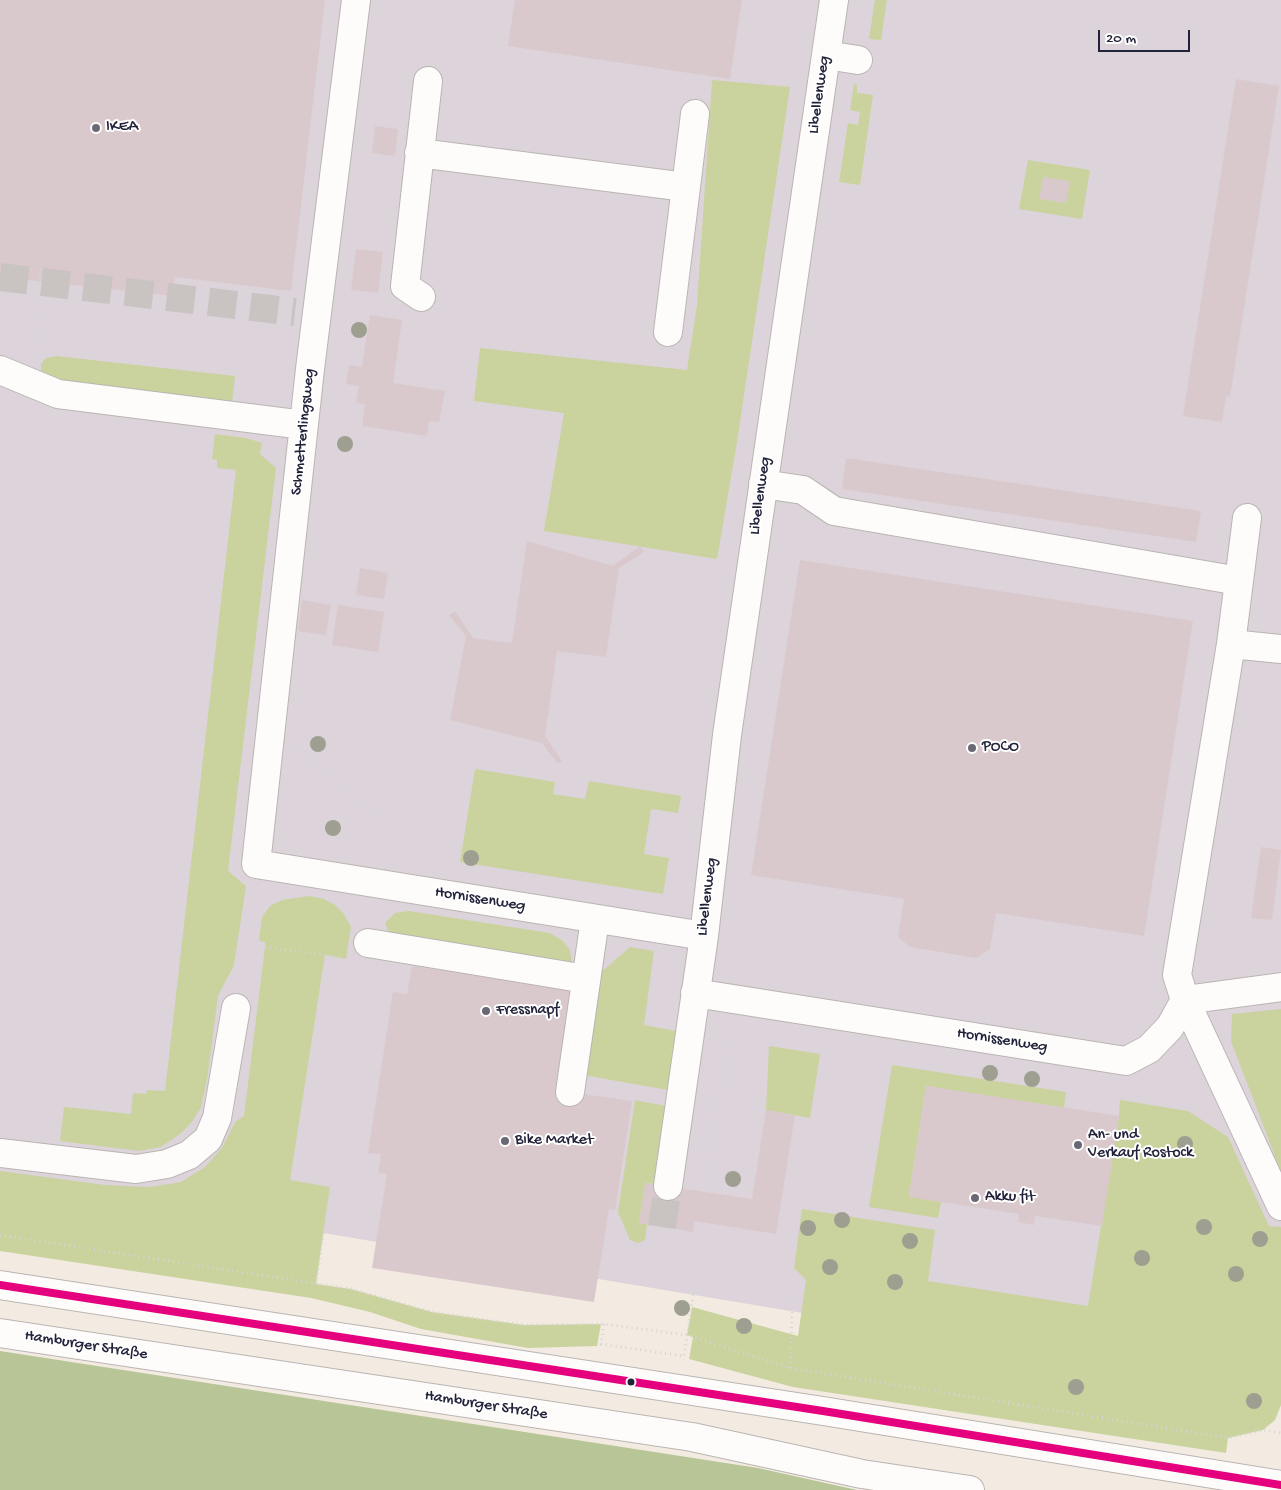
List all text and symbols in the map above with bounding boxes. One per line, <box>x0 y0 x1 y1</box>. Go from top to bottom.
scale bar <box>1101 20 1194 52</box>
text: 20 m <box>1106 30 1136 48</box>
street label: Libellenweg <box>805 55 835 135</box>
place label: IKEA <box>106 118 138 138</box>
marker: IKEA <box>90 122 102 134</box>
street label: Schmetterlingsweg <box>288 368 320 496</box>
street label: Libellenweg <box>746 456 776 536</box>
place label: POCO <box>982 738 1019 758</box>
marker: POCO <box>966 742 978 754</box>
street label: Libellenweg <box>694 857 722 937</box>
street label: Hornissenweg <box>433 883 527 917</box>
place label: Fressnapf <box>496 1001 559 1021</box>
marker: Fressnapf <box>480 1005 492 1017</box>
street label: Hornissenweg <box>955 1024 1049 1058</box>
place label: An- und Verkauf Rostock <box>1088 1126 1193 1164</box>
place label: Bike Market <box>515 1131 593 1151</box>
marker: Bike Market <box>499 1135 511 1147</box>
marker: An- und Verkauf Rostock <box>1072 1139 1084 1151</box>
place label: Akku fit <box>985 1188 1035 1208</box>
marker: Akku fit <box>969 1192 981 1204</box>
street label: Hamburger Straße <box>23 1327 149 1365</box>
unlabelled marker <box>626 1377 636 1387</box>
street label: Hamburger Straße <box>423 1387 549 1425</box>

